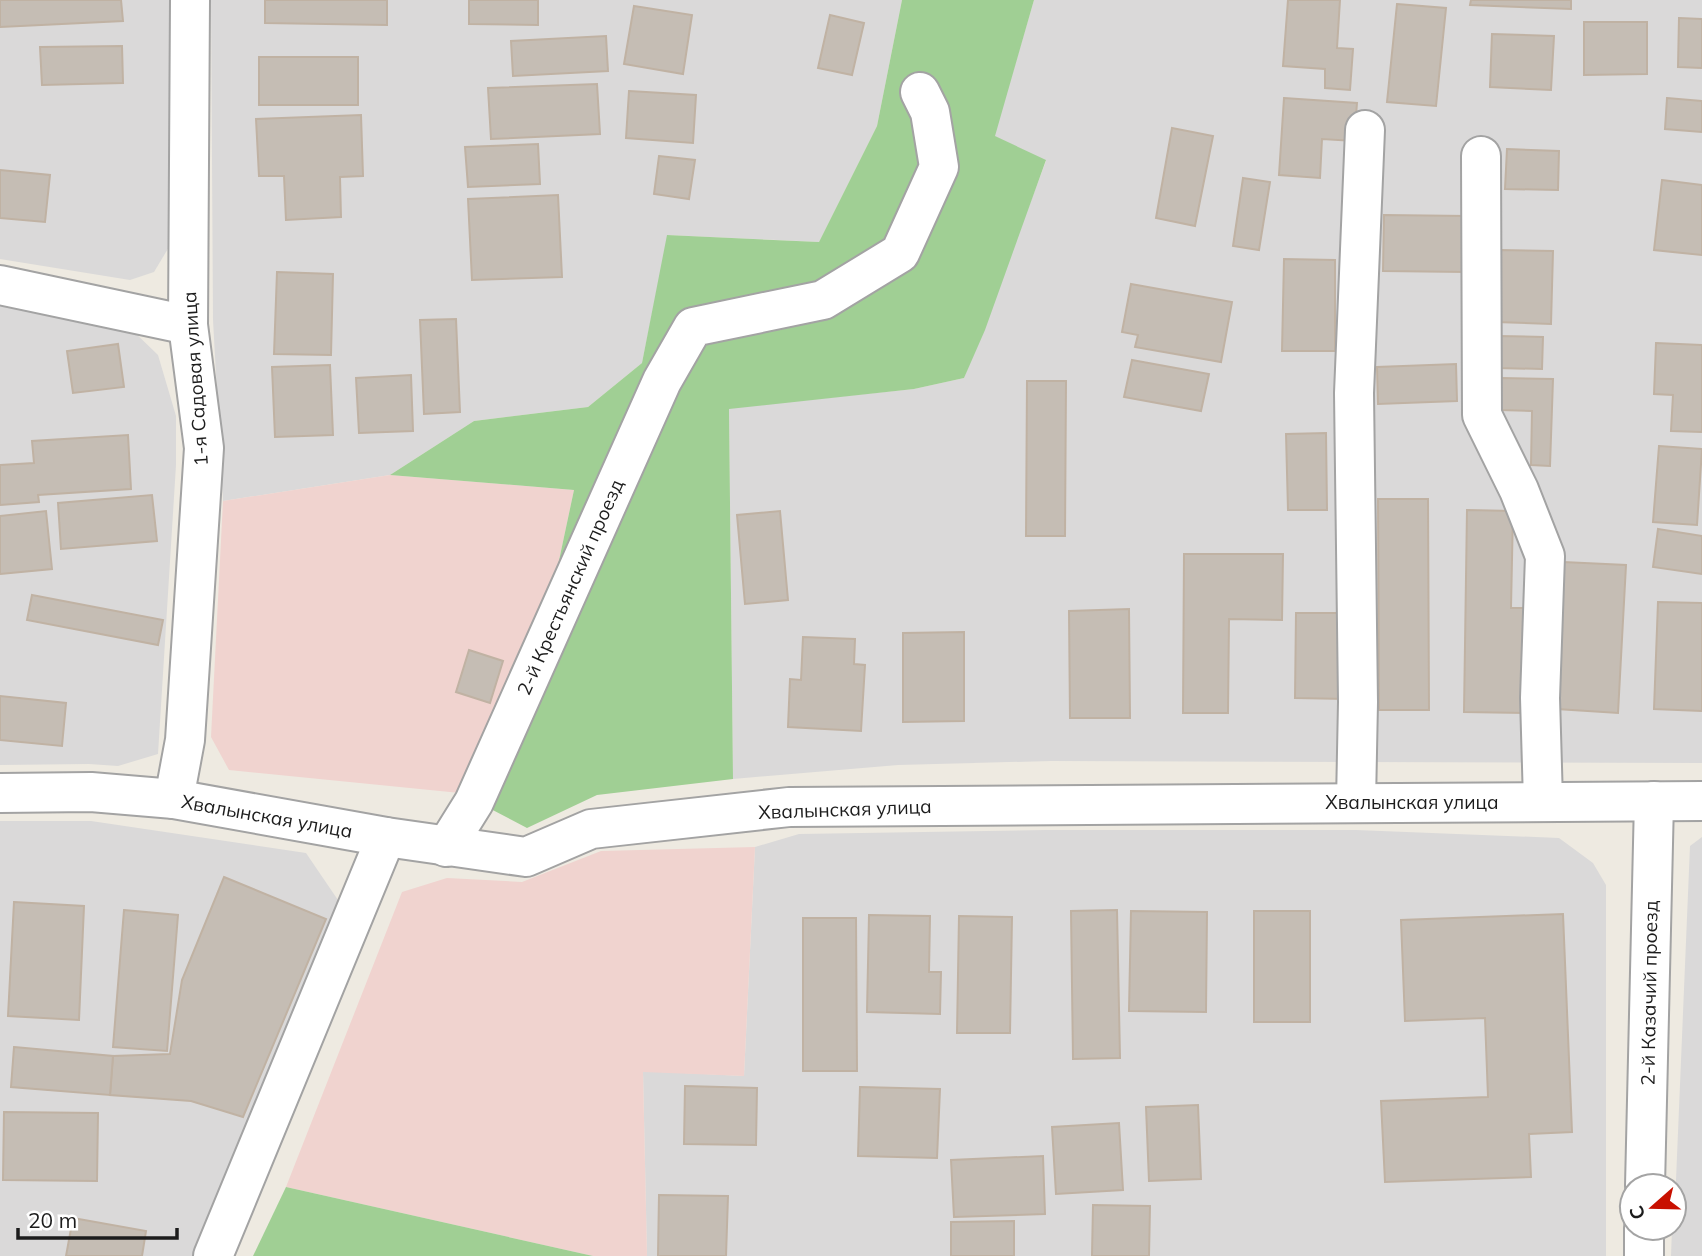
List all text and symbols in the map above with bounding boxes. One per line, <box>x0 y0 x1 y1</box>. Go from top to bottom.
street label: 1-я Садовая улица <box>177 291 213 467</box>
street label: 2-й Крестьянский проезд <box>511 475 629 699</box>
street label: Хвалынская улица <box>180 789 354 843</box>
street label: Хвалынская улица <box>1325 790 1499 814</box>
street label: Хвалынская улица <box>758 794 932 824</box>
street label: 2-й Казачий проезд <box>1635 900 1663 1086</box>
north arrow <box>1618 1172 1688 1242</box>
scale bar <box>18 1196 177 1240</box>
text: С <box>1624 1203 1651 1223</box>
text: 20 m <box>28 1207 77 1233</box>

